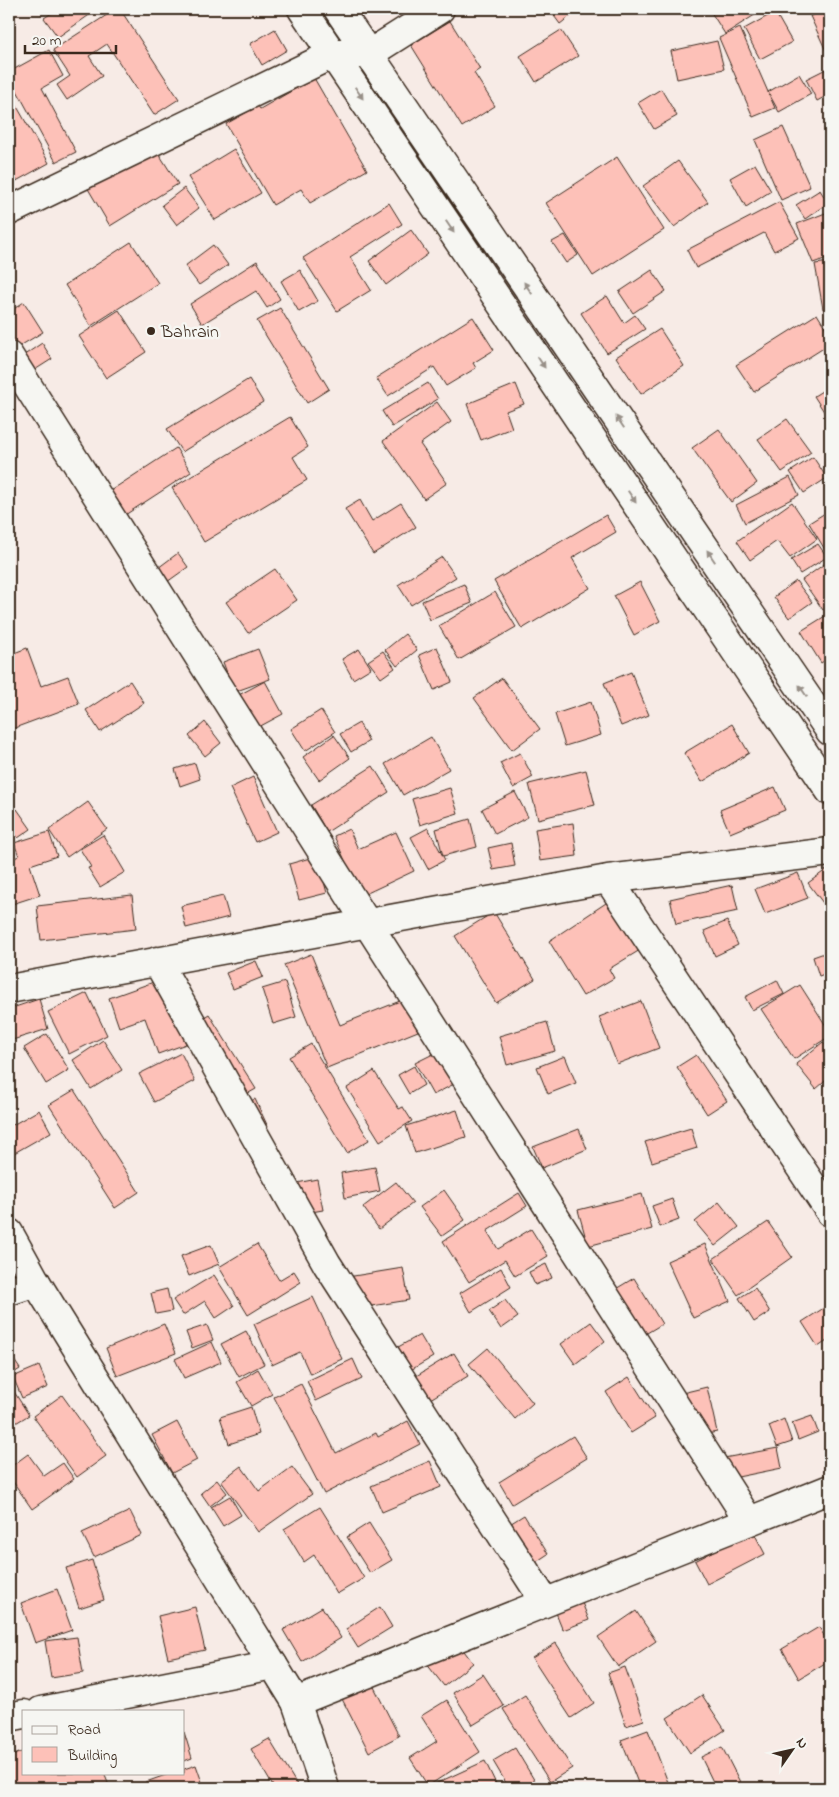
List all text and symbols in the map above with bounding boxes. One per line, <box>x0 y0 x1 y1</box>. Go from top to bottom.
scale bar <box>25 22 116 54</box>
text: 20 m <box>32 30 62 52</box>
one-way arrow <box>354 86 364 99</box>
one-way arrow <box>445 221 455 234</box>
one-way arrow <box>523 281 533 294</box>
place label: Bahrain <box>160 320 219 346</box>
marker: Bahrain <box>145 325 157 337</box>
one-way arrow <box>536 355 546 369</box>
one-way arrow <box>615 415 625 429</box>
one-way arrow <box>627 490 637 503</box>
one-way arrow <box>706 549 716 563</box>
one-way arrow <box>798 684 808 697</box>
legend <box>22 1710 185 1774</box>
text: Road <box>68 1719 101 1741</box>
north arrow <box>766 1724 816 1774</box>
text: N <box>790 1734 813 1753</box>
text: Building <box>67 1745 117 1768</box>

